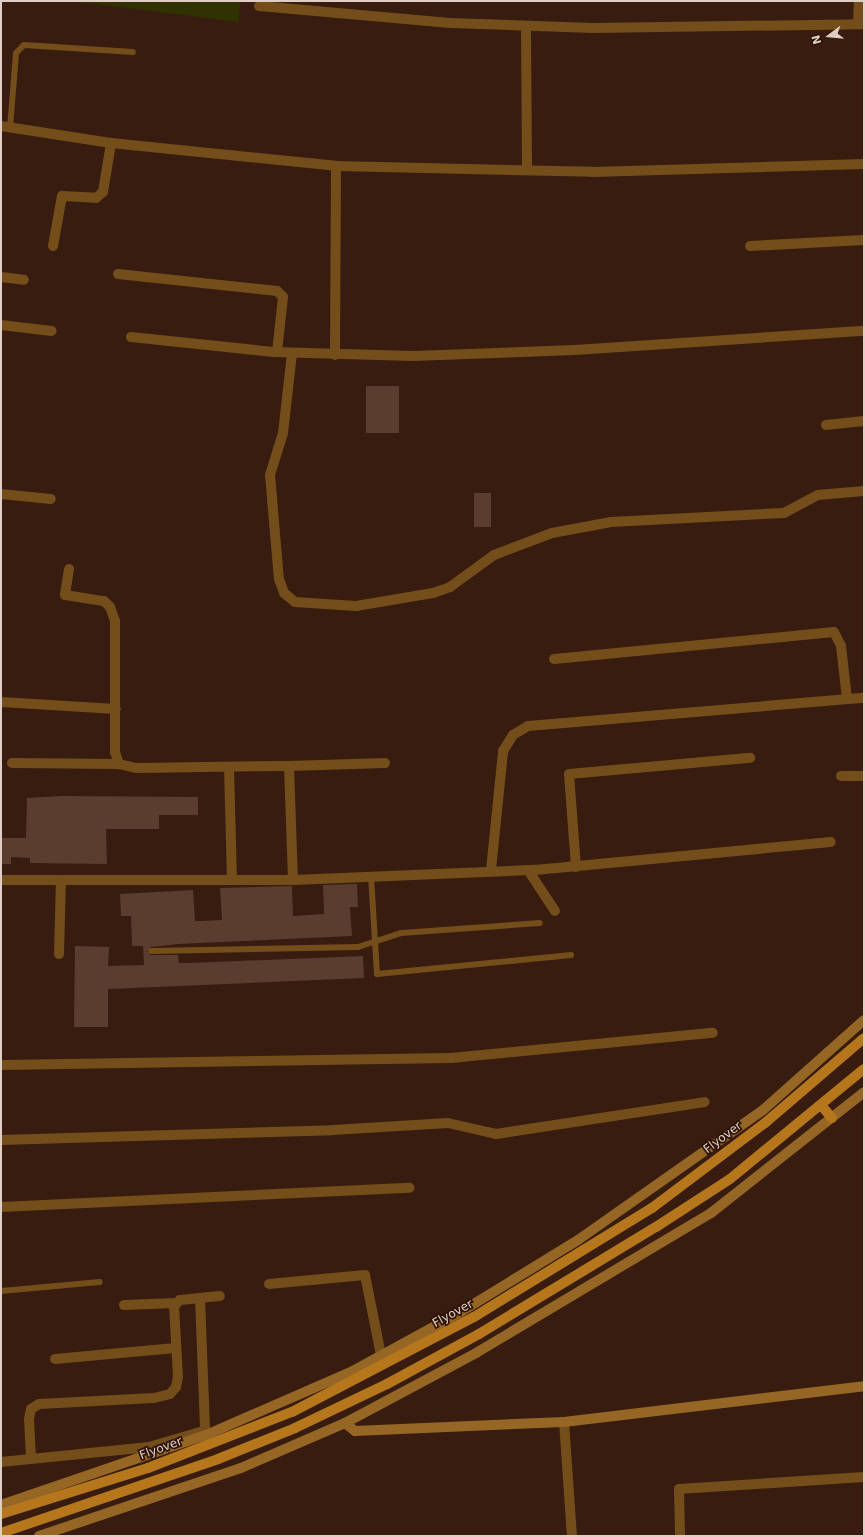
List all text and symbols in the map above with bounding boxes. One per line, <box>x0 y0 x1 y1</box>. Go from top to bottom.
north arrow <box>809 16 849 56</box>
text: N <box>809 33 825 46</box>
street label: Flyover <box>701 1119 745 1157</box>
street label: Flyover <box>430 1297 476 1331</box>
street label: Flyover <box>138 1435 184 1463</box>

